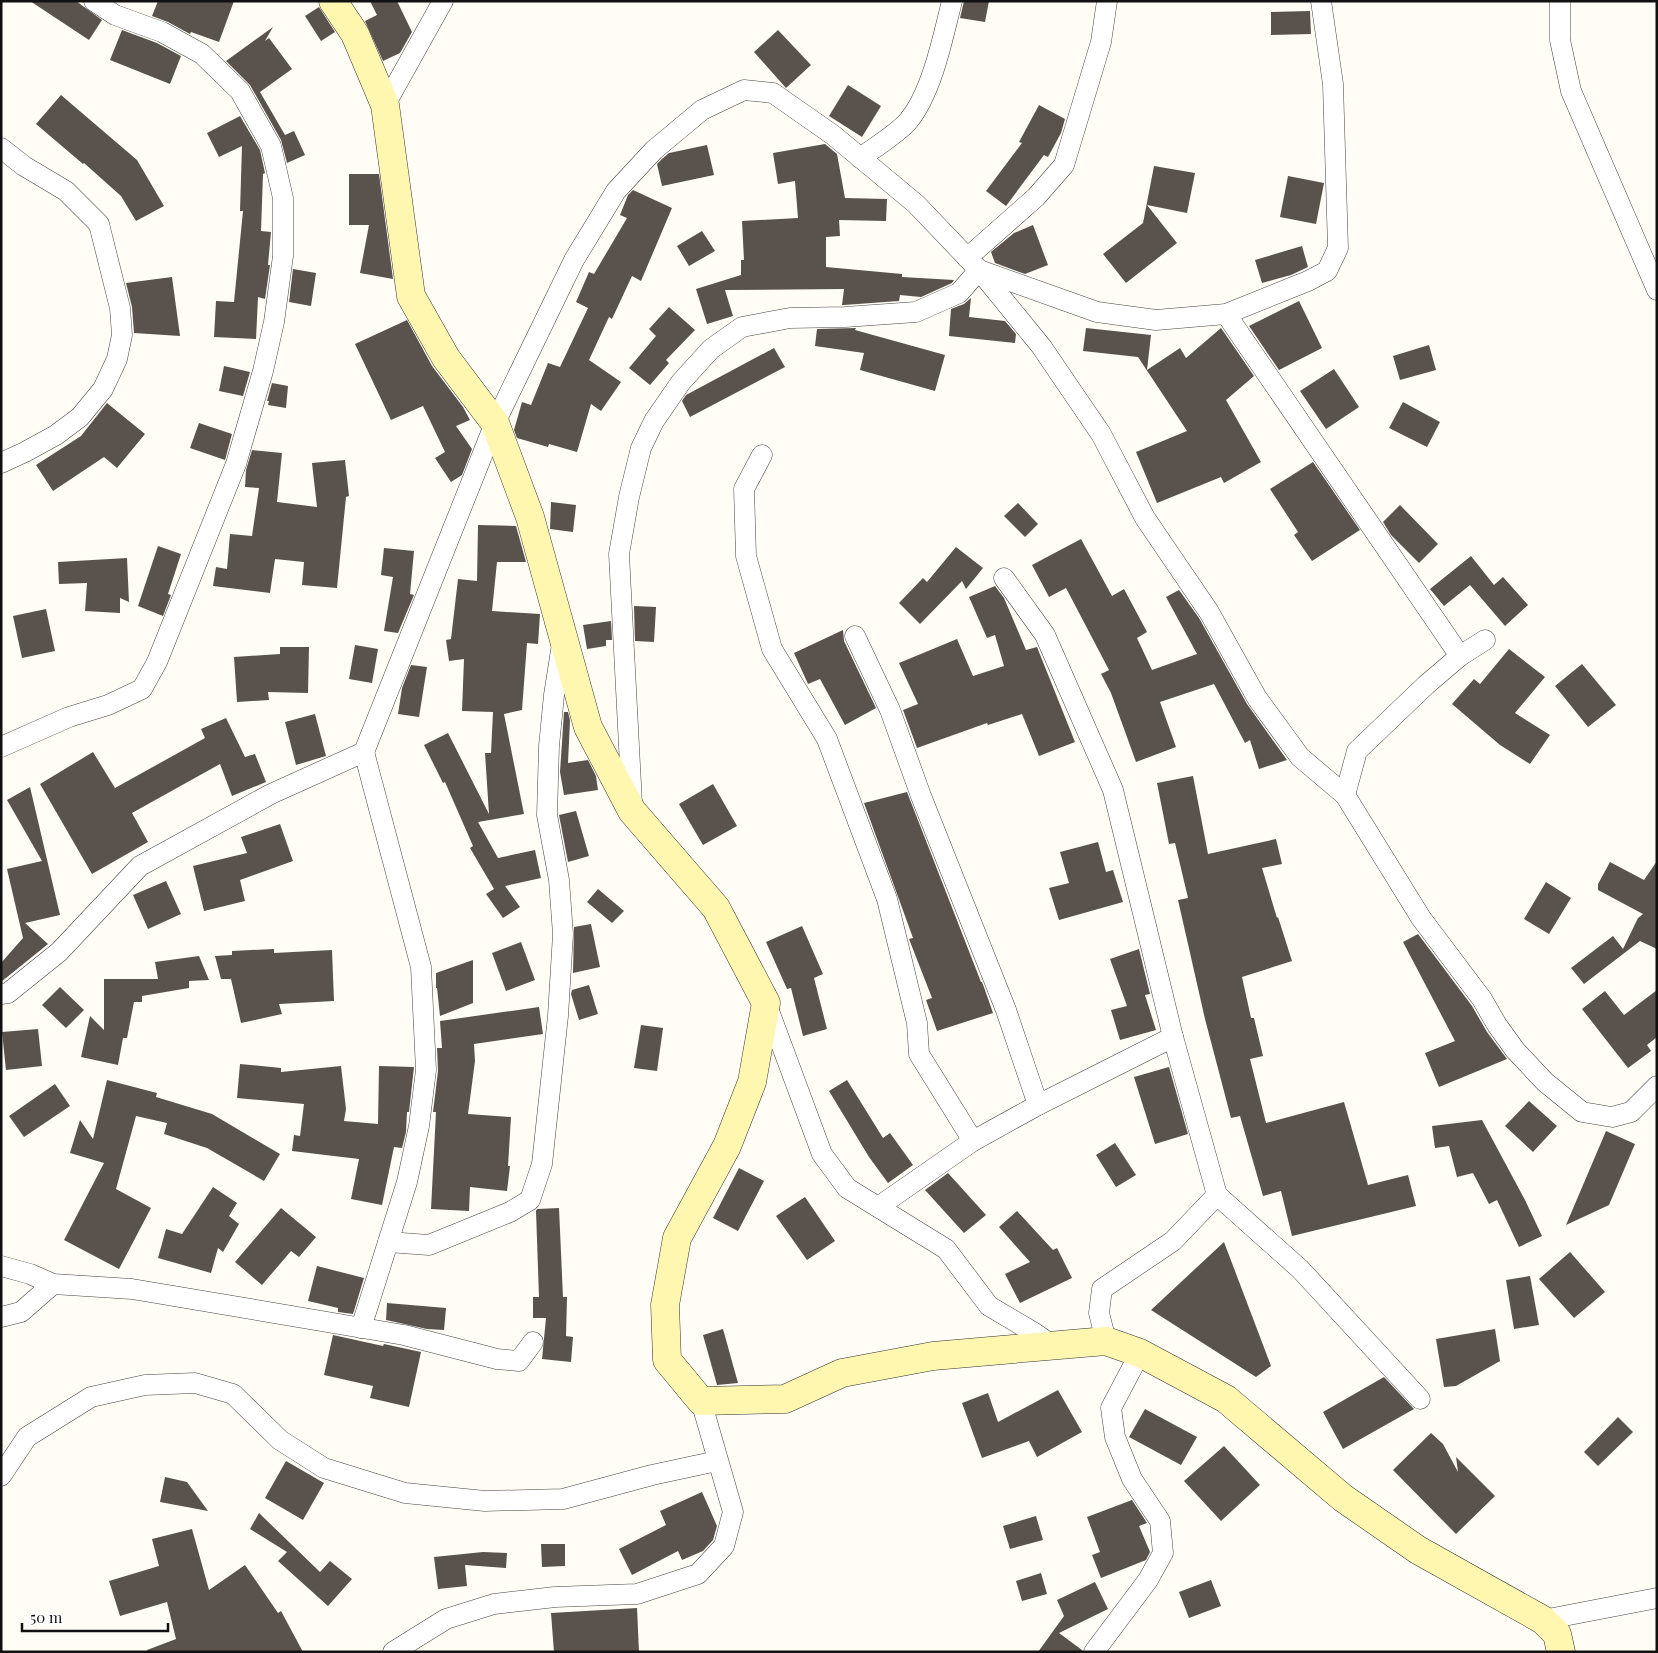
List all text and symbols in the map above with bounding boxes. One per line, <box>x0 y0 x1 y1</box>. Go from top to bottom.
scale bar <box>22 1600 169 1632</box>
text: 50 m <box>30 1607 63 1627</box>

